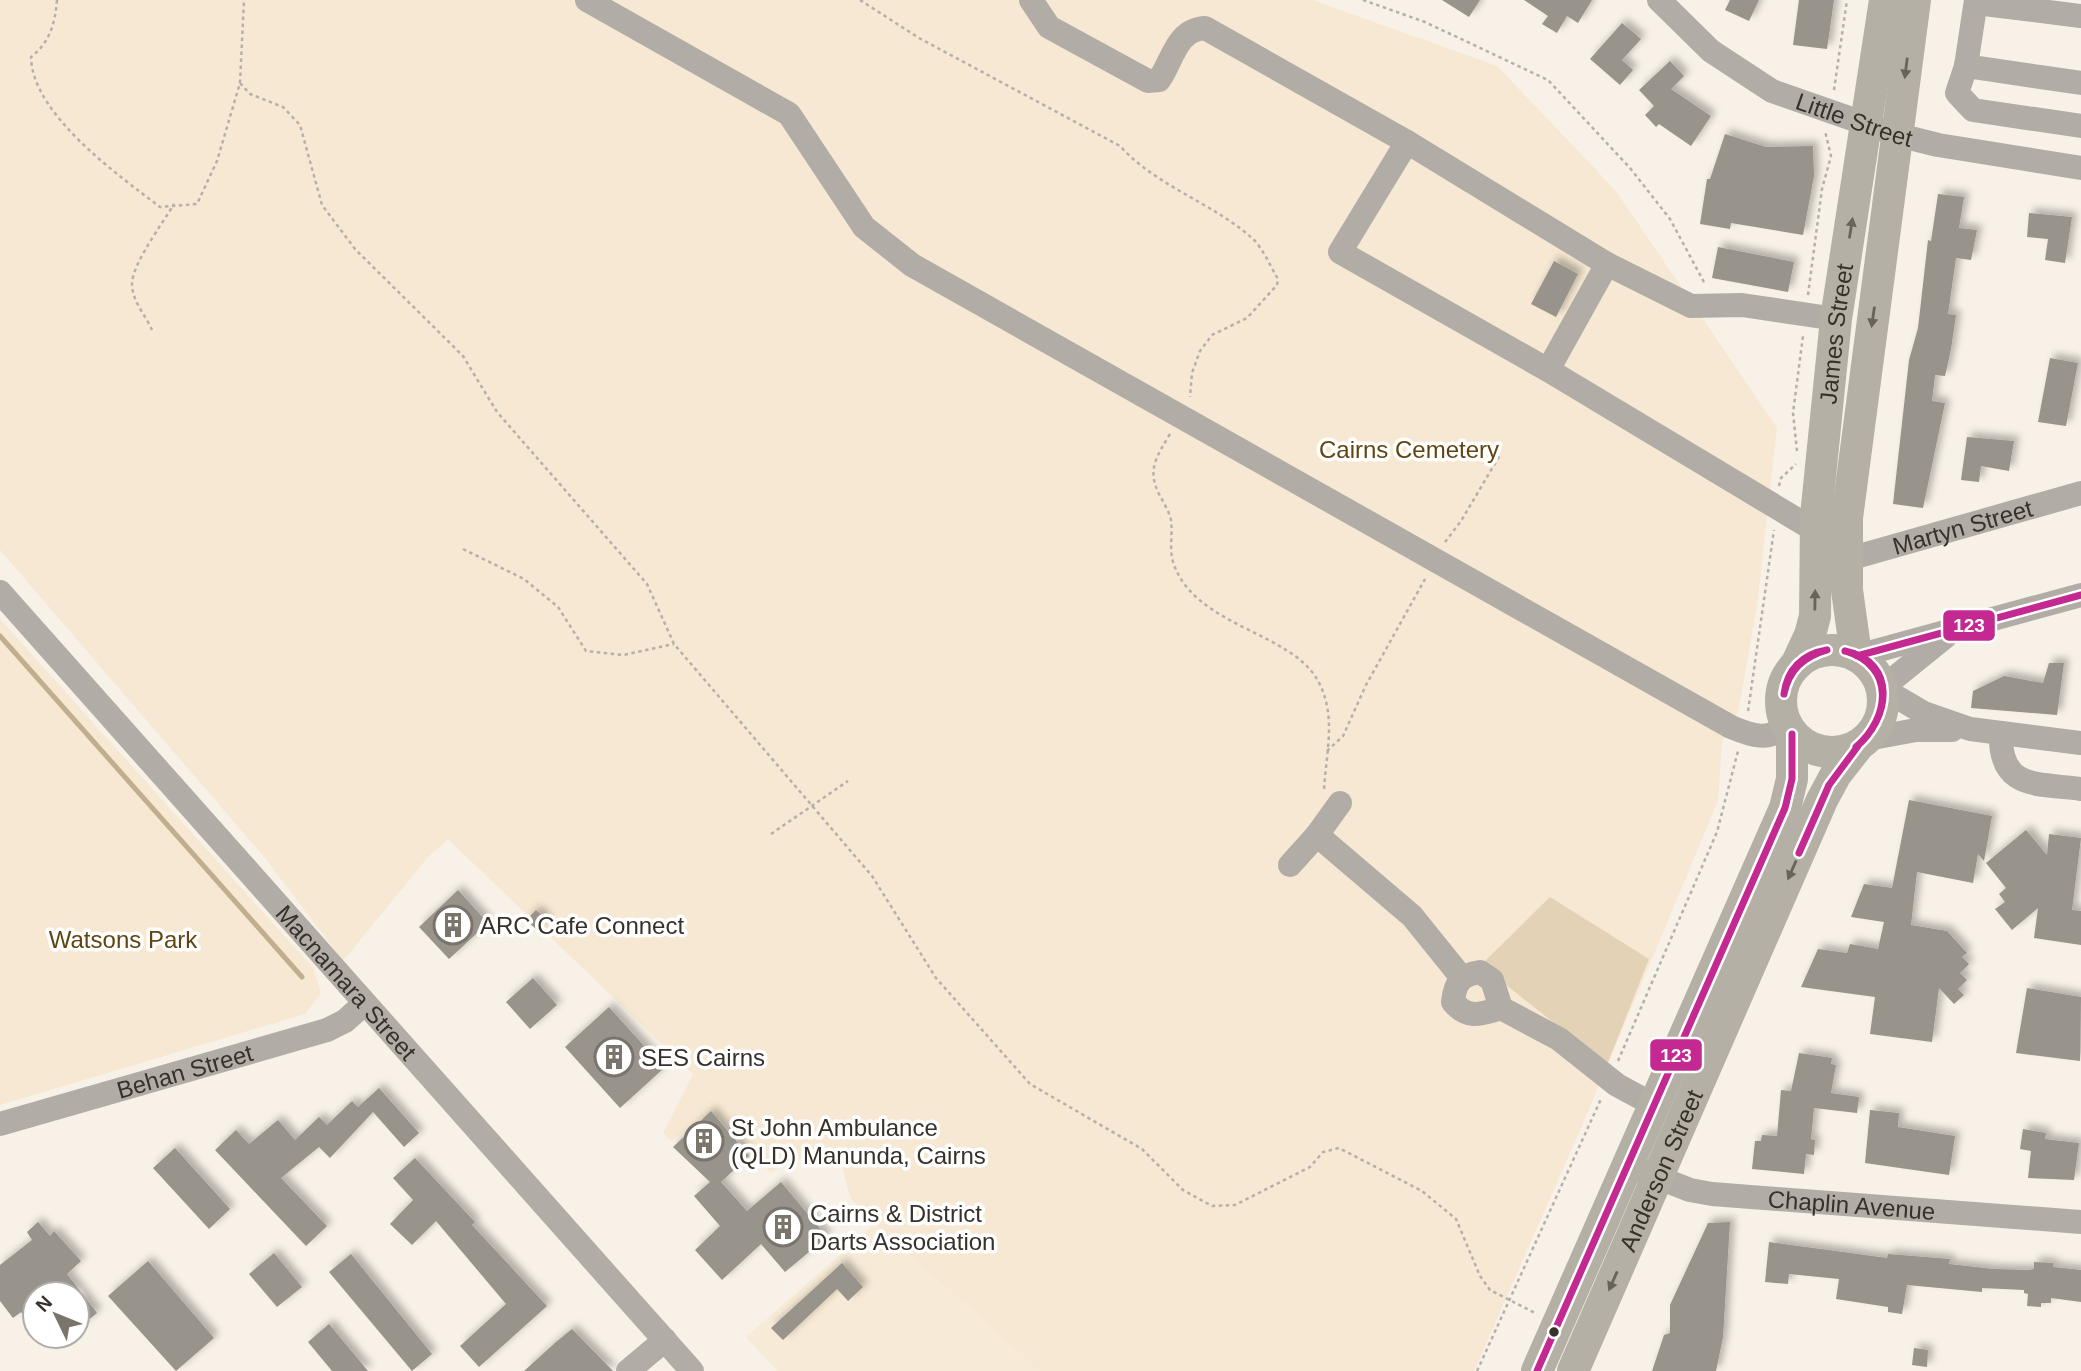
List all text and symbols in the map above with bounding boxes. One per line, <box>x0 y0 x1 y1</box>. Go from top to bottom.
one-way arrow <box>1901 57 1912 79</box>
street label: Little Street <box>1793 87 1916 152</box>
one-way arrow <box>1846 217 1857 239</box>
street label: James Street <box>1814 261 1858 405</box>
one-way arrow <box>1867 307 1878 329</box>
park label: Cairns Cemetery <box>1319 436 1499 463</box>
street label: Martyn Street <box>1889 494 2036 559</box>
one-way arrow <box>1809 589 1821 611</box>
line badge: 123 <box>1942 609 1996 642</box>
text: 123 <box>1953 615 1985 636</box>
one-way arrow <box>1786 860 1798 880</box>
street label: Macnamara Street <box>271 899 423 1065</box>
building icon: ARC Cafe Connect <box>432 904 474 946</box>
place label: ARC Cafe Connect <box>480 912 684 939</box>
park label: Watsons Park <box>49 926 198 953</box>
building icon: SES Cairns <box>593 1036 635 1078</box>
line badge: 123 <box>1649 1038 1703 1072</box>
street label: Behan Street <box>113 1039 256 1103</box>
place label: SES Cairns <box>641 1044 765 1071</box>
text: 123 <box>1660 1045 1692 1066</box>
street label: Anderson Street <box>1613 1085 1708 1255</box>
place label: St John Ambulance (QLD) Manunda, Cairns <box>731 1114 986 1169</box>
building icon: St John Ambulance (QLD) Manunda, Cairns <box>683 1120 725 1162</box>
street label: Chaplin Avenue <box>1767 1185 1936 1224</box>
place label: Cairns & District Darts Association <box>810 1200 995 1255</box>
building icon: Cairns & District Darts Association <box>762 1206 804 1248</box>
one-way arrow <box>1607 1271 1619 1291</box>
north arrow <box>21 1280 91 1350</box>
text: N <box>32 1292 56 1316</box>
unlabelled marker <box>1547 1325 1561 1339</box>

